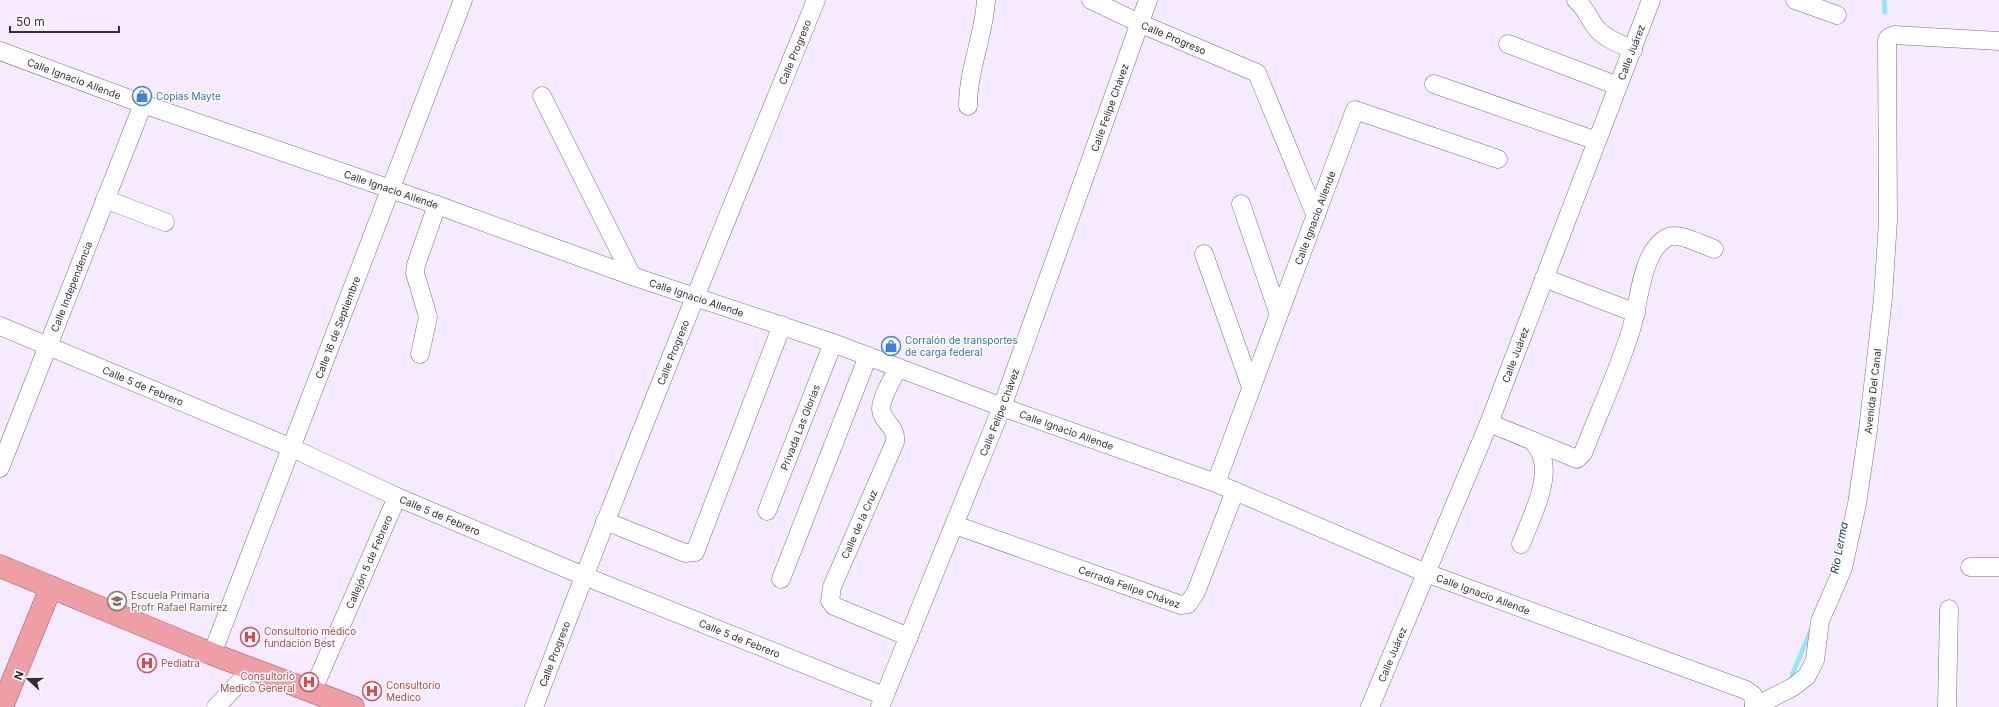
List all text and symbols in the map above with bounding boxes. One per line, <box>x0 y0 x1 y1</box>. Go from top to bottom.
scale bar <box>10 8 119 34</box>
text: 50 m <box>16 14 45 29</box>
street label: Calle Progreso <box>776 18 813 86</box>
street label: Calle Progreso <box>1140 19 1208 57</box>
street label: Calle Juárez <box>1615 23 1647 82</box>
street label: Calle Ignacio Allende <box>25 56 123 101</box>
street label: Calle Felipe Chávez <box>1088 62 1131 153</box>
shop icon: Copias Mayte <box>131 85 153 107</box>
place label: Copias Mayte <box>156 90 221 102</box>
street label: Calle Ignacio Allende <box>342 167 440 211</box>
street label: Calle Ignacio Allende <box>1292 169 1338 266</box>
street label: Calle Independencia <box>48 239 95 334</box>
street label: Calle 16 de Septiembre <box>312 274 363 380</box>
street label: Calle Ignacio Allende <box>648 276 746 319</box>
street label: Calle Progreso <box>654 318 691 387</box>
street label: Calle Juárez <box>1499 325 1531 384</box>
place label: Corralón de transportes de carga federal <box>905 334 1018 358</box>
shop icon: Corralón de transportes de carga federal <box>880 335 902 357</box>
street label: Avenida Del Canal <box>1862 348 1883 435</box>
street label: Calle 5 de Febrero <box>101 364 185 408</box>
street label: Calle Felipe Chávez <box>977 367 1021 458</box>
street label: Privada Las Glorias <box>778 383 822 472</box>
street label: Calle Ignacio Allende <box>1018 408 1115 452</box>
street label: Calle de la Cruz <box>838 488 880 560</box>
street label: Calle 5 de Febrero <box>398 493 482 538</box>
street label: Callejón 5 de Febrero <box>343 513 394 611</box>
water label: Rio Lerma <box>1827 521 1851 575</box>
street label: Cerrada Felipe Chávez <box>1077 563 1182 610</box>
street label: Calle Ignacio Allende <box>1435 571 1532 617</box>
place label: Escuela Primaria Profr Rafael Ramirez <box>131 589 227 613</box>
school or university icon: Escuela Primaria Profr Rafael Ramirez <box>106 590 128 612</box>
street label: Calle 5 de Febrero <box>697 617 782 660</box>
street label: Calle Progreso <box>536 619 572 688</box>
place label: Consultorio médico fundación Best <box>264 625 356 649</box>
street label: Calle Juárez <box>1375 625 1409 684</box>
hospital icon: Consultorio médico fundación Best <box>239 626 261 648</box>
hospital icon: Pediatra <box>136 652 158 674</box>
place label: Pediatra <box>161 657 200 669</box>
north arrow <box>8 659 48 699</box>
text: N <box>11 669 27 682</box>
place label: Consultorio Medico General <box>220 670 295 694</box>
hospital icon: Consultorio Medico General <box>298 671 320 693</box>
place label: Consultorio Medico <box>386 679 440 703</box>
hospital icon: Consultorio Medico <box>361 680 383 702</box>

